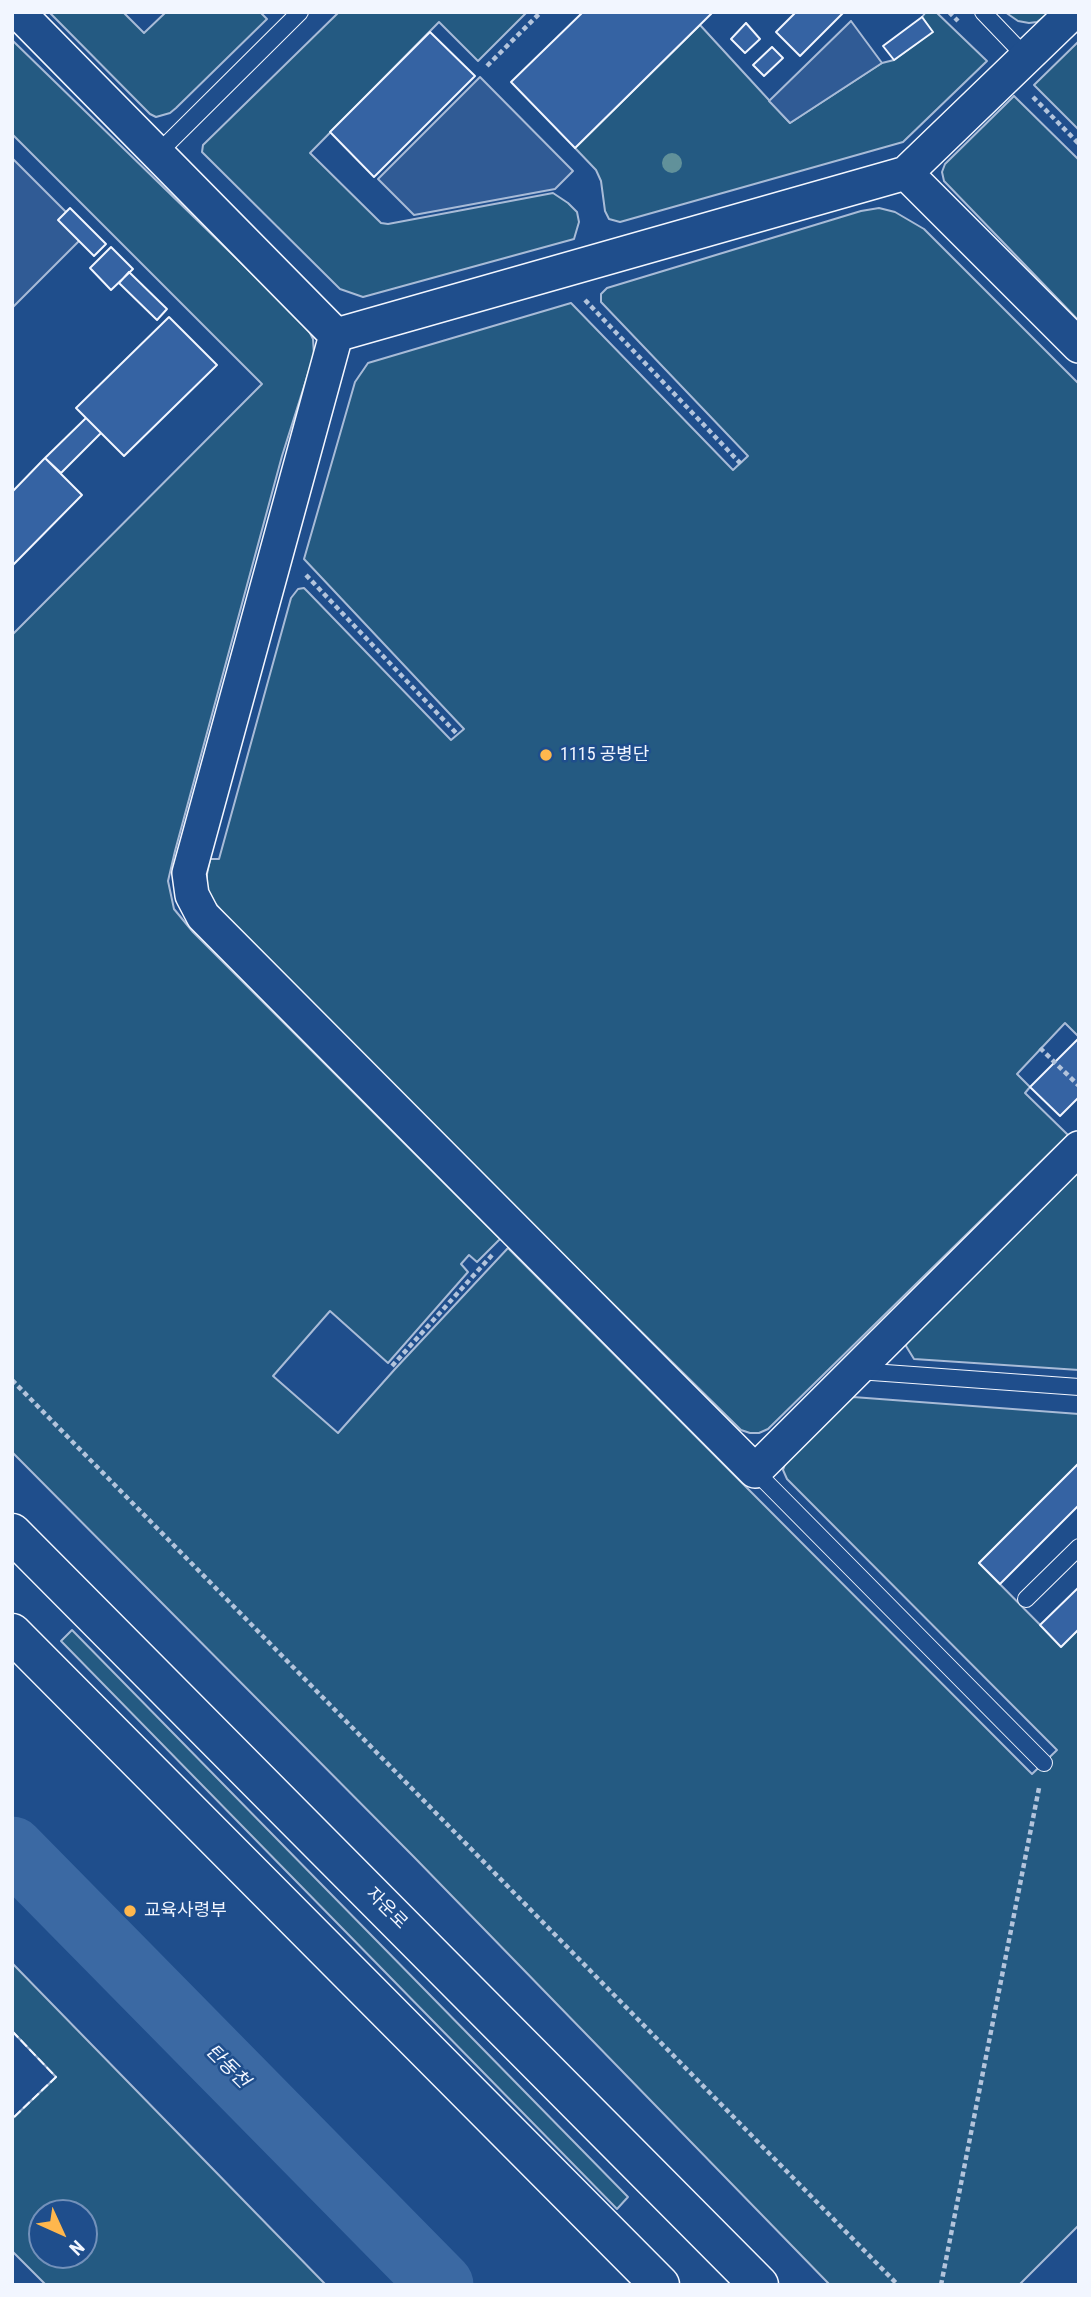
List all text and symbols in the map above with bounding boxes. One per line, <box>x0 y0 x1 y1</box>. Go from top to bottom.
place label: 1115 공병단 <box>560 744 649 766</box>
marker: 1115 공병단 <box>538 747 554 763</box>
street label: 자운로 <box>361 1884 411 1934</box>
place label: 교육사령부 <box>144 1900 227 1922</box>
marker: 교육사령부 <box>122 1903 138 1919</box>
water label: 탄동천 <box>200 2040 254 2094</box>
north arrow <box>28 2199 98 2269</box>
text: N <box>65 2236 89 2260</box>

